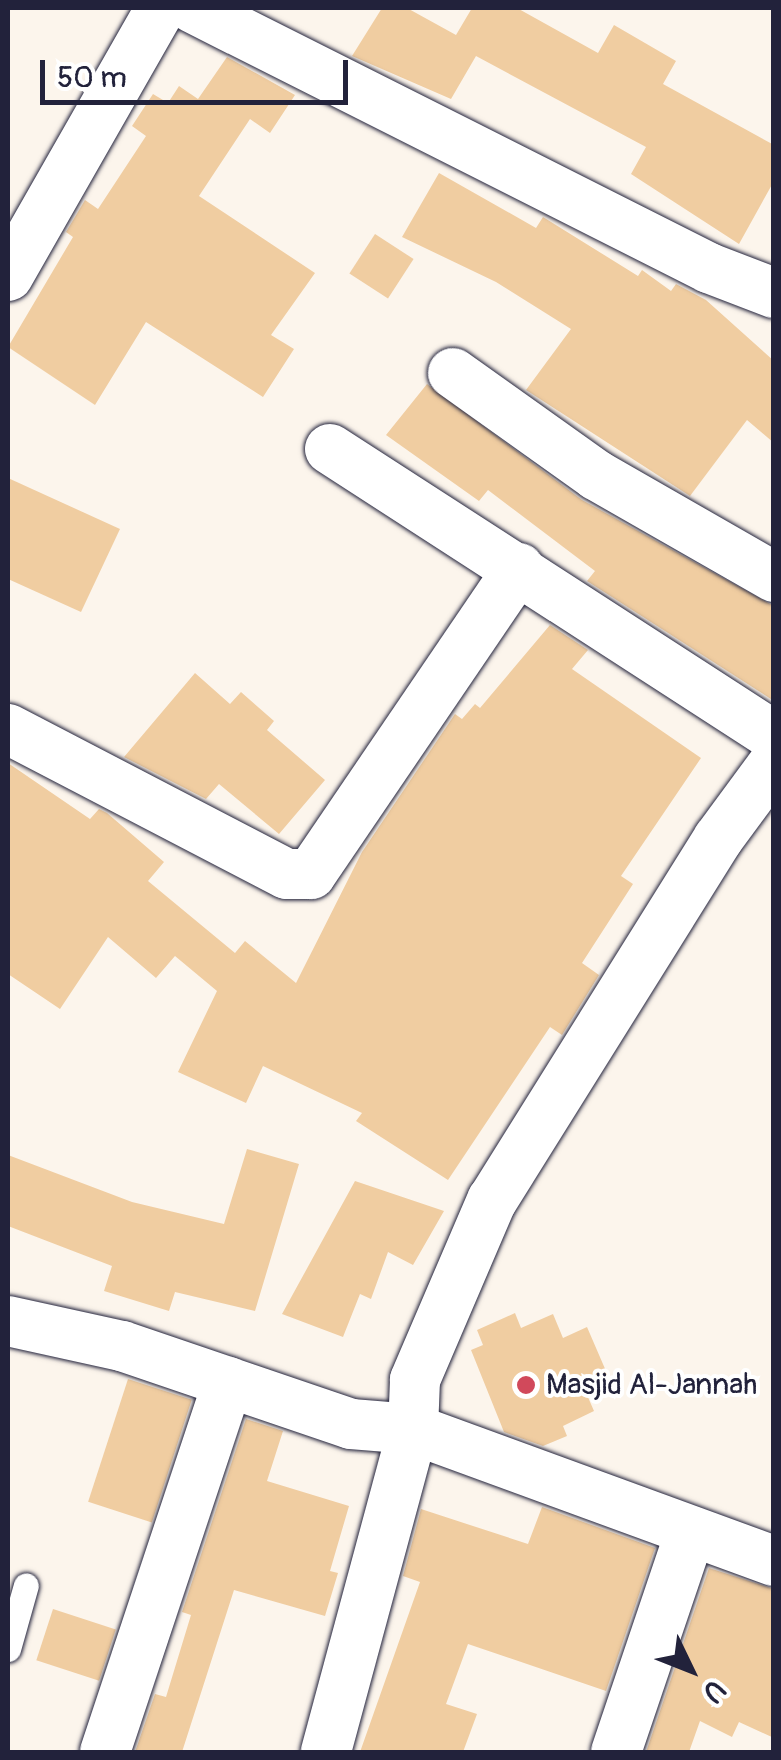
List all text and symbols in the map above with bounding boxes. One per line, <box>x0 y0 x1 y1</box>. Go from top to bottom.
scale bar <box>45 40 352 102</box>
text: 50 m <box>57 59 127 96</box>
place label: Masjid Al-Jannah <box>546 1367 757 1403</box>
marker: Masjid Al-Jannah <box>515 1374 537 1396</box>
north arrow <box>641 1620 741 1720</box>
text: U <box>694 1672 732 1710</box>

